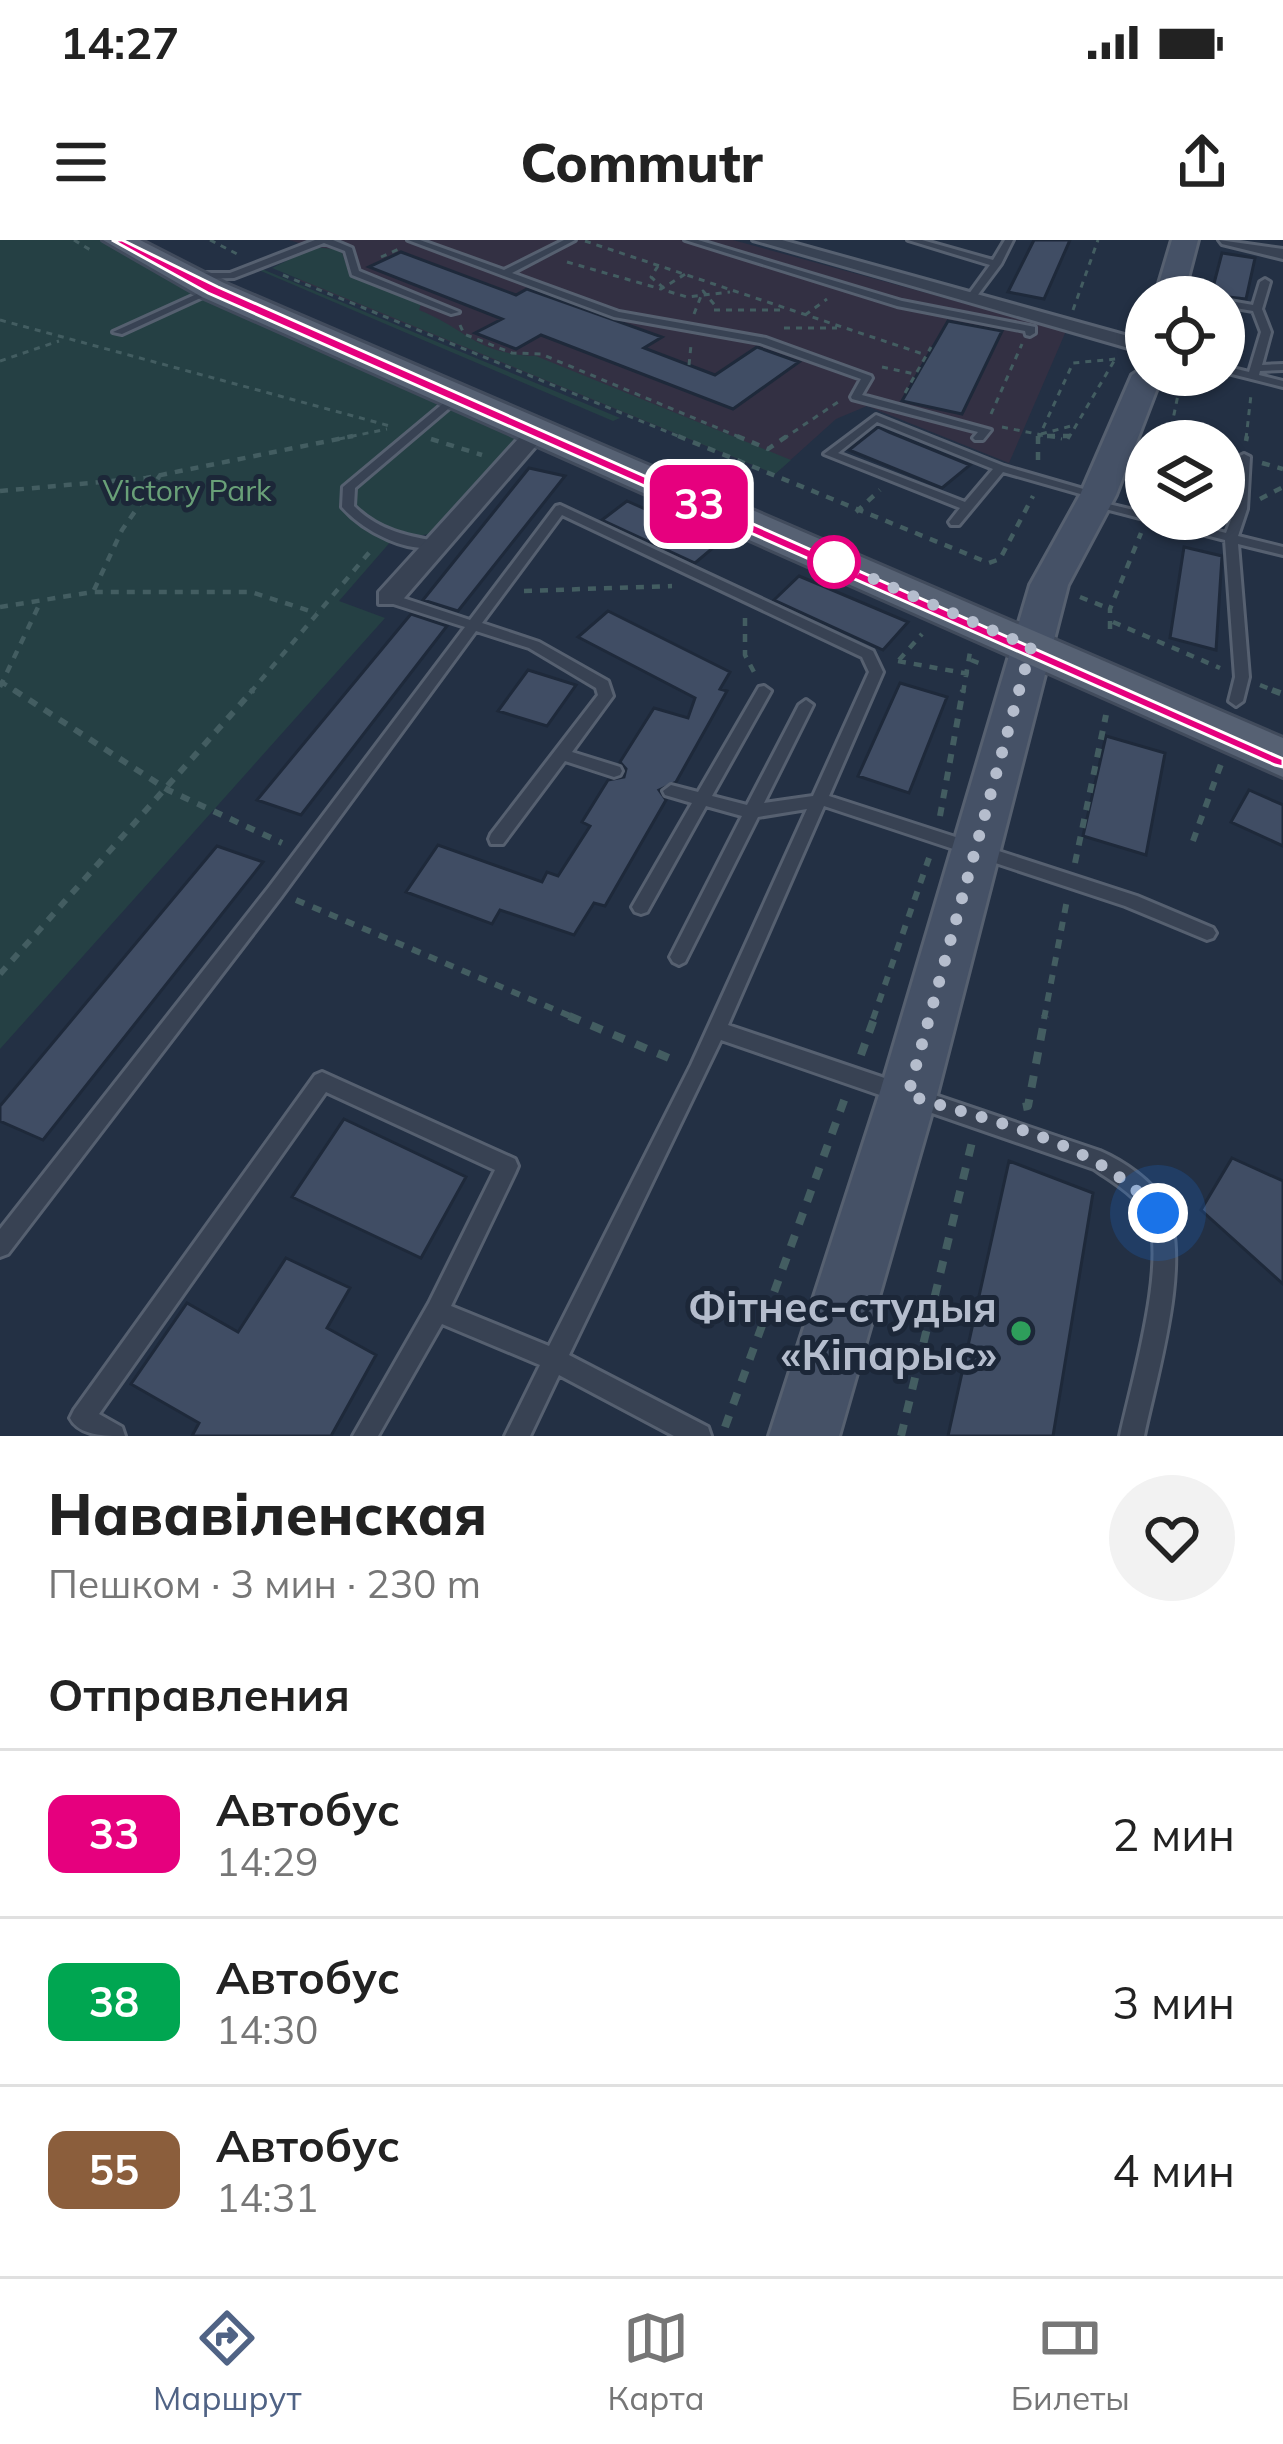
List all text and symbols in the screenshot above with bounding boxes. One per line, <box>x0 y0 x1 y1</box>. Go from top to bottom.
text: 14:27 <box>60 14 179 70</box>
text: Commutr <box>520 128 763 196</box>
icon: menu <box>48 129 114 195</box>
icon: share <box>1169 129 1235 195</box>
map controls <box>1125 276 1245 540</box>
button: locate <box>1125 276 1245 396</box>
button: layers <box>1125 420 1245 540</box>
line badge: 33 <box>645 465 753 543</box>
park label: Victory Park <box>102 471 272 509</box>
text: 33 <box>674 477 724 530</box>
unlabelled marker <box>809 537 859 587</box>
your location <box>1128 1183 1188 1243</box>
place label: Фітнес-студыя «Кіпарыс» <box>688 1280 997 1381</box>
marker: Фітнес-студыя «Кіпарыс» <box>1008 1318 1034 1344</box>
button: heart <box>1109 1475 1235 1601</box>
text: Нававіленская <box>48 1478 487 1549</box>
text: Пешком · 3 мин · 230 m <box>48 1559 481 1608</box>
text: Отправления <box>48 1666 350 1722</box>
text: Автобус <box>216 1781 400 1837</box>
text: 2 мин <box>1112 1806 1235 1862</box>
text: 33 <box>89 1807 139 1860</box>
text: 14:29 <box>216 1837 319 1886</box>
text: Автобус <box>216 1949 400 2005</box>
text: 3 мин <box>1112 1974 1235 2030</box>
text: 38 <box>89 1975 139 2028</box>
text: 14:30 <box>216 2005 319 2054</box>
text: Автобус <box>216 2117 400 2173</box>
text: 4 мин <box>1112 2142 1235 2198</box>
text: 55 <box>89 2143 139 2196</box>
text: 14:31 <box>216 2173 319 2222</box>
tab: Маршрут <box>153 2305 301 2418</box>
tab: Карта <box>608 2305 705 2418</box>
tab: Билеты <box>1011 2305 1130 2418</box>

